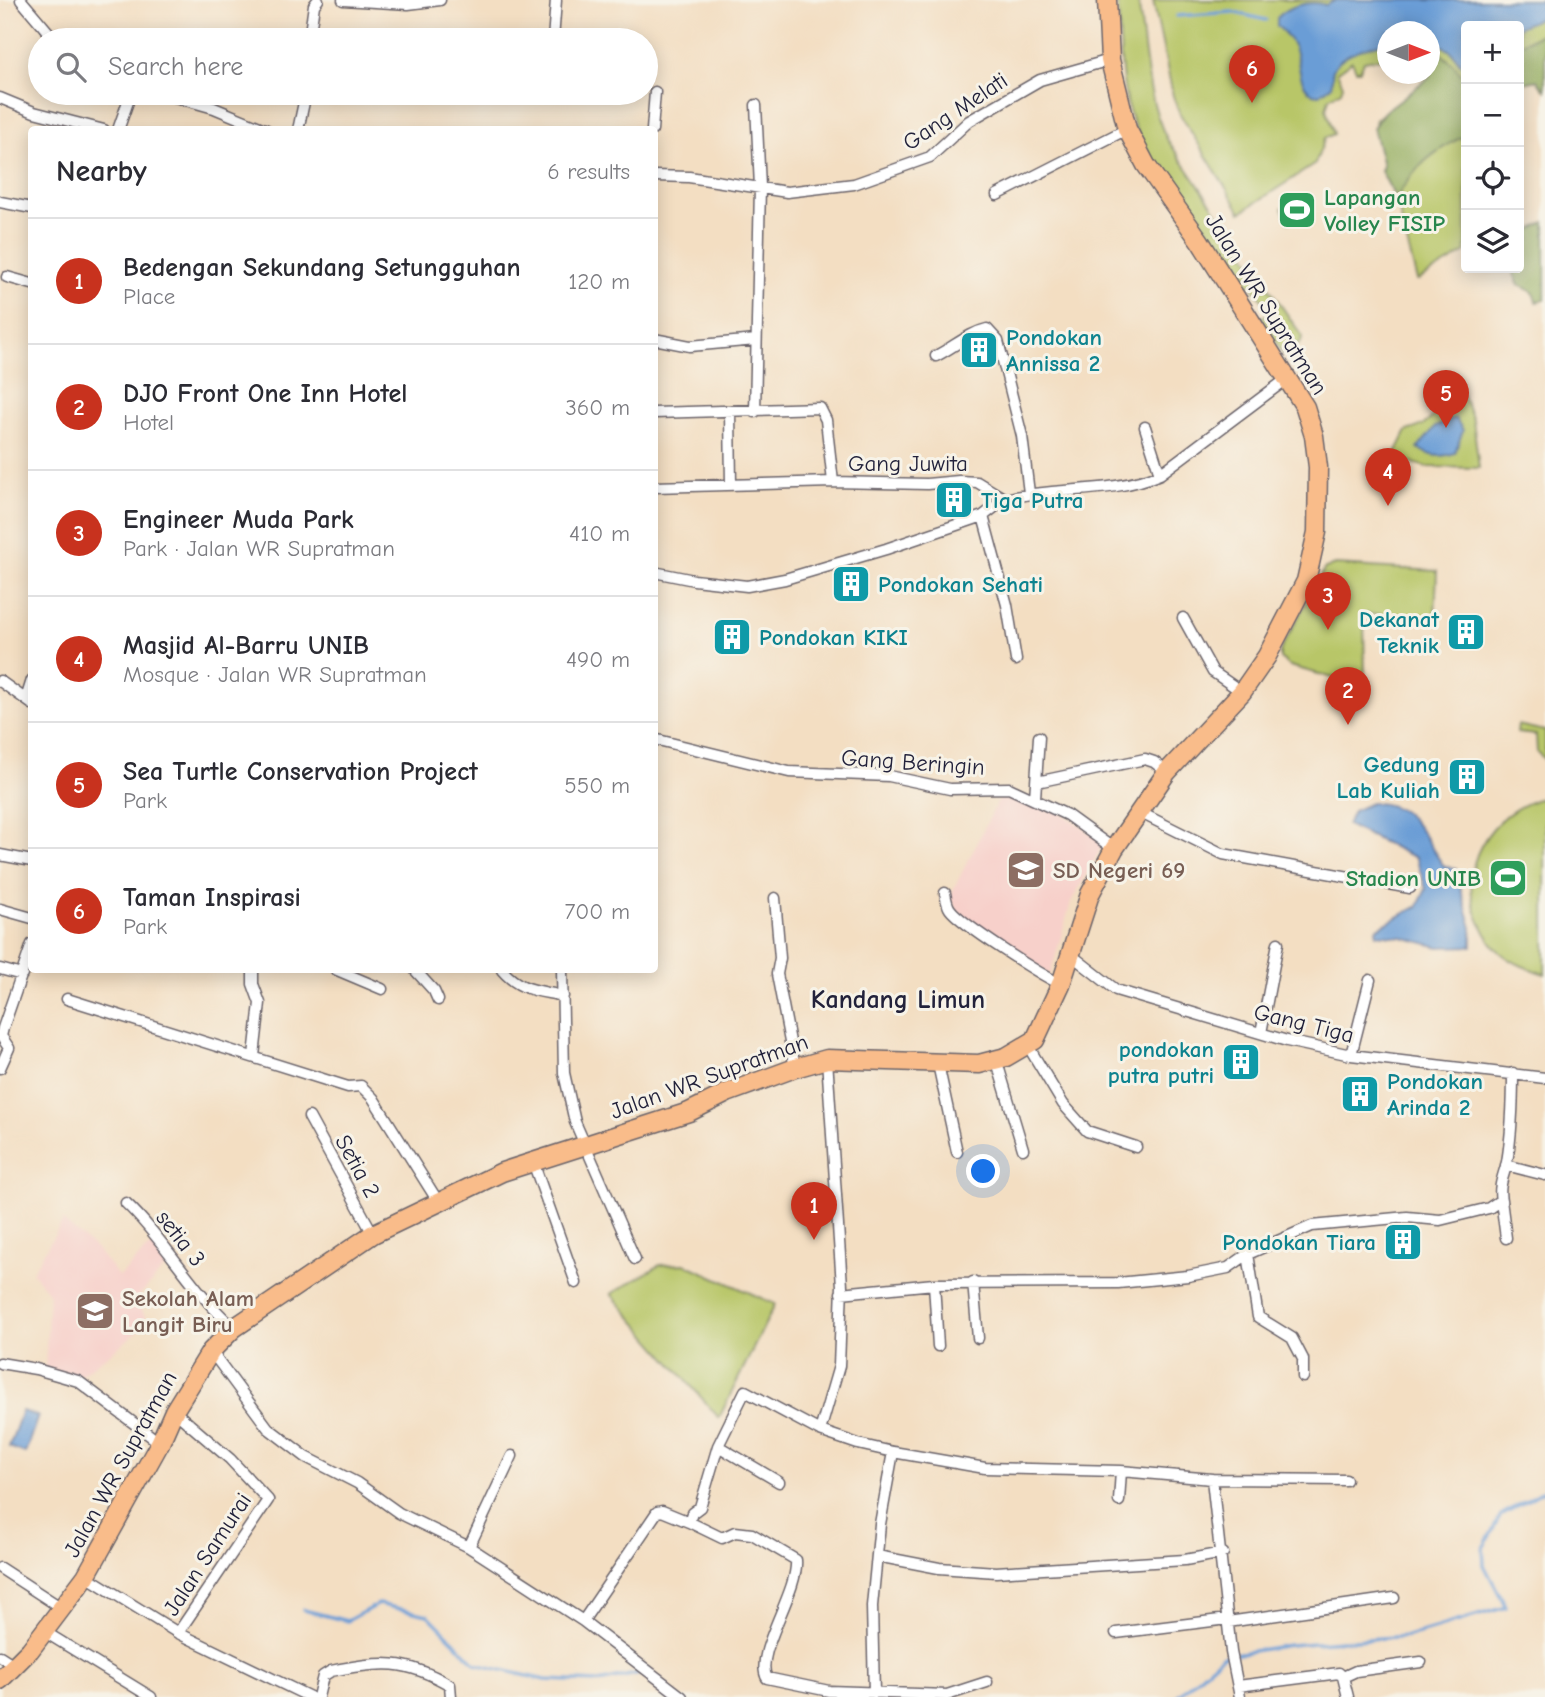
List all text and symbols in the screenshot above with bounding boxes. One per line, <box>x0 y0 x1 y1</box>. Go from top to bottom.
north arrow <box>1377 21 1440 84</box>
map controls <box>1461 21 1524 273</box>
button: + <box>1461 21 1524 84</box>
search box <box>28 28 658 105</box>
pin: 6 <box>1229 45 1275 103</box>
icon: search <box>52 48 90 86</box>
text: Search here <box>108 52 243 82</box>
street label: Gang Melati <box>898 67 1013 156</box>
button: − <box>1461 84 1524 147</box>
button: locate <box>1461 147 1524 210</box>
text: Nearby <box>56 154 147 189</box>
text: 6 results <box>547 158 630 185</box>
place label: Lapangan Volley FISIP <box>1324 184 1445 237</box>
sports icon: Lapangan Volley FISIP <box>1276 189 1318 231</box>
street label: Jalan WR Supratman <box>1200 209 1333 400</box>
button: layers <box>1461 210 1524 273</box>
text: Bedengan Sekundang Setungguhan <box>123 253 521 283</box>
text: 1 <box>74 268 84 295</box>
text: 120 m <box>568 268 630 295</box>
text: Place <box>123 283 175 310</box>
place label: Pondokan Annissa 2 <box>1006 324 1102 377</box>
building icon: Pondokan Annissa 2 <box>958 329 1000 371</box>
pin: 5 <box>1423 370 1469 428</box>
text: DJO Front One Inn Hotel <box>123 379 407 409</box>
text: 2 <box>73 394 85 421</box>
text: 360 m <box>565 394 630 421</box>
text: Hotel <box>123 409 174 436</box>
pin: 4 <box>1365 448 1411 506</box>
street label: Gang Juwita <box>848 450 968 477</box>
building icon: Tiga Putra <box>933 479 975 521</box>
place label: Tiga Putra <box>981 487 1084 514</box>
text: Engineer Muda Park <box>123 505 354 535</box>
text: 3 <box>73 520 85 547</box>
text: 410 m <box>569 520 630 547</box>
text: Park · Jalan WR Supratman <box>123 535 395 562</box>
building icon: Pondokan Sehati <box>830 563 872 605</box>
place label: Pondokan Sehati <box>878 571 1043 598</box>
pin: 3 <box>1305 572 1351 630</box>
place label: Dekanat Teknik <box>1359 606 1439 659</box>
building icon: Dekanat Teknik <box>1445 611 1487 653</box>
building icon: Pondokan KIKI <box>711 616 753 658</box>
place label: Pondokan KIKI <box>759 624 908 651</box>
text: Masjid Al-Barru UNIB <box>123 631 369 661</box>
text: 4 <box>74 646 84 673</box>
text: 490 m <box>566 646 630 673</box>
text: Mosque · Jalan WR Supratman <box>123 661 427 688</box>
pin: 2 <box>1325 667 1371 725</box>
street label: Gang Beringin <box>840 744 986 781</box>
place label: Gedung Lab Kuliah <box>1337 751 1440 804</box>
building icon: Gedung Lab Kuliah <box>1446 756 1488 798</box>
text: Sea Turtle Conservation Project <box>123 757 478 787</box>
text: 5 <box>73 772 85 799</box>
text: 550 m <box>564 772 630 799</box>
text: Park <box>123 787 167 814</box>
school or university icon: SD Negeri 69 <box>1005 849 1047 891</box>
place label: SD Negeri 69 <box>1053 857 1185 884</box>
sports icon: Stadion UNIB <box>1487 857 1529 899</box>
place label: Stadion UNIB <box>1346 865 1481 892</box>
text: Taman Inspirasi <box>123 883 301 913</box>
text: 6 <box>73 898 85 925</box>
text: 700 m <box>564 898 630 925</box>
text: Park <box>123 913 167 940</box>
district label: Kandang Limun <box>811 985 985 1015</box>
street label: Gang Tiga <box>1251 998 1357 1049</box>
street label: Jalan WR Supratman <box>607 1028 812 1125</box>
place label: pondokan putra putri <box>1108 1036 1214 1089</box>
building icon: pondokan putra putri <box>1220 1041 1262 1083</box>
place label: Pondokan Arinda 2 <box>1387 1068 1483 1121</box>
building icon: Pondokan Arinda 2 <box>1339 1073 1381 1115</box>
street label: Setia 2 <box>329 1130 386 1202</box>
your location <box>966 1154 1000 1188</box>
pin: 1 <box>791 1182 837 1240</box>
street label: setia 3 <box>150 1205 211 1272</box>
building icon: Pondokan Tiara <box>1382 1221 1424 1263</box>
place label: Pondokan Tiara <box>1222 1229 1376 1256</box>
place label: Sekolah Alam Langit Biru <box>122 1285 254 1338</box>
school or university icon: Sekolah Alam Langit Biru <box>74 1290 116 1332</box>
street label: Jalan WR Supratman <box>58 1367 183 1562</box>
street label: Jalan Samurai <box>158 1488 257 1621</box>

